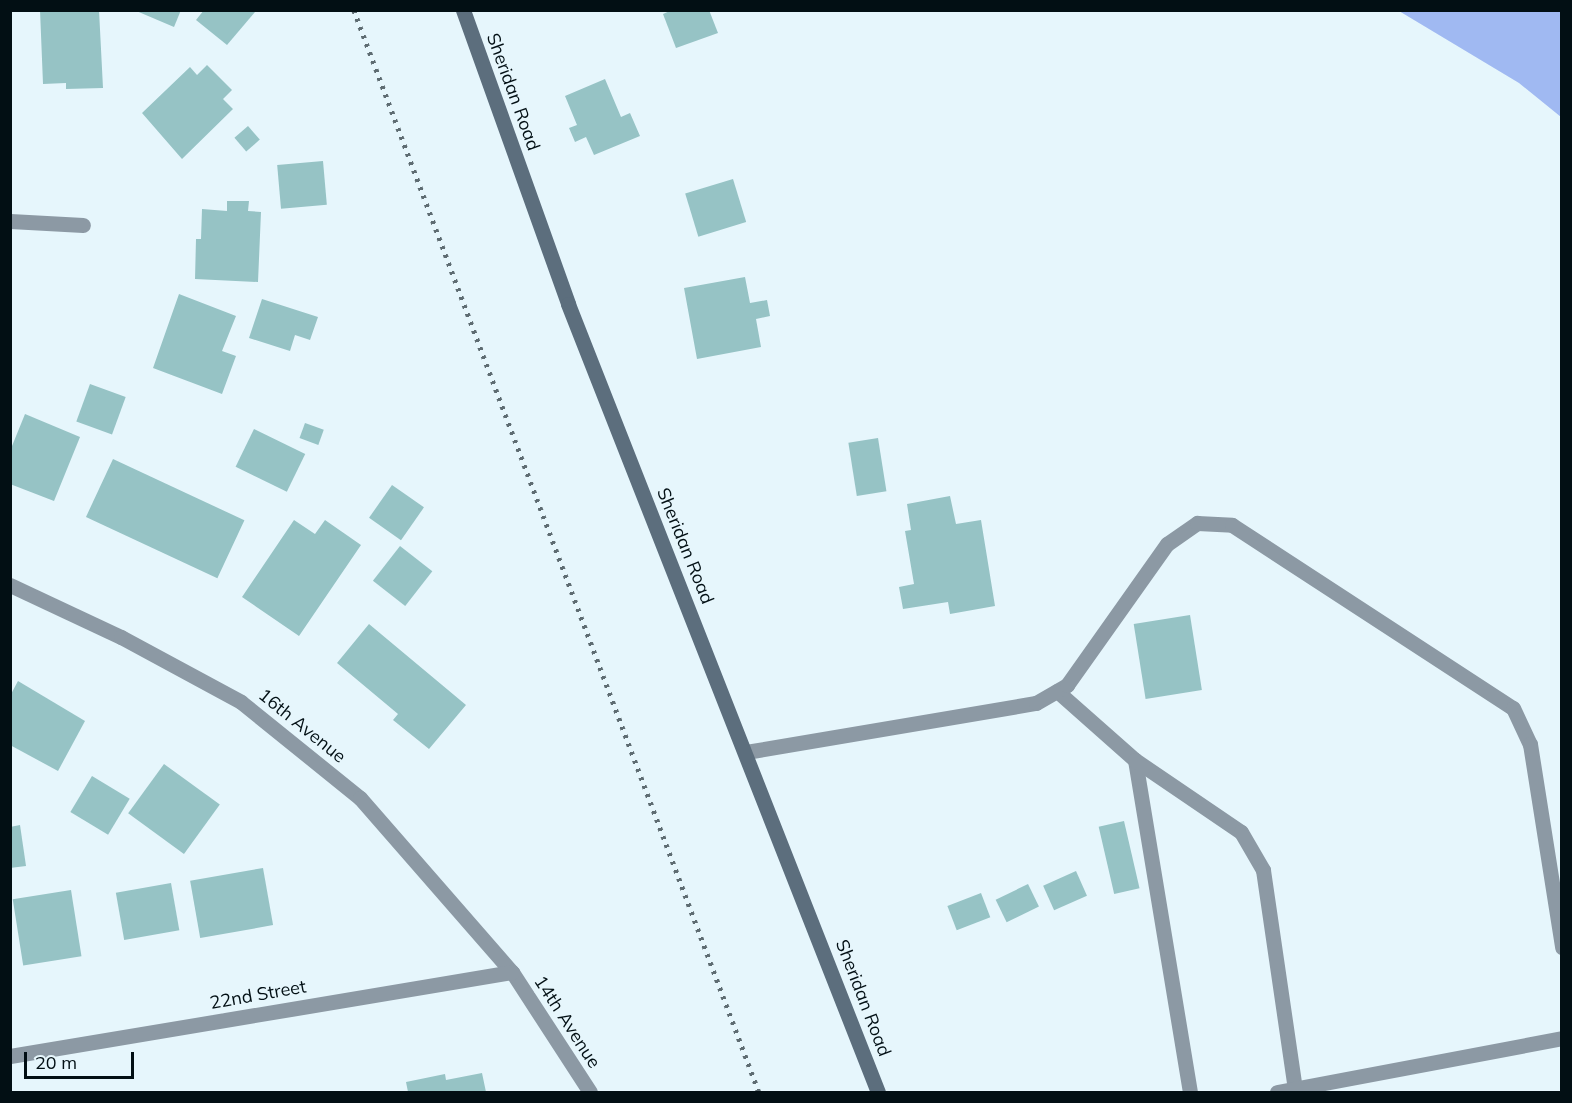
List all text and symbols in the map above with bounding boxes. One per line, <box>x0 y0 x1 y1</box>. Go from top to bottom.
street label: Sheridan Road <box>482 30 544 154</box>
street label: Sheridan Road <box>652 485 718 607</box>
street label: 16th Avenue <box>254 684 350 768</box>
street label: Sheridan Road <box>831 937 895 1059</box>
street label: 14th Avenue <box>529 972 605 1072</box>
street label: 22nd Street <box>208 976 308 1014</box>
scale bar <box>27 1040 136 1078</box>
text: 20 m <box>35 1051 77 1074</box>

